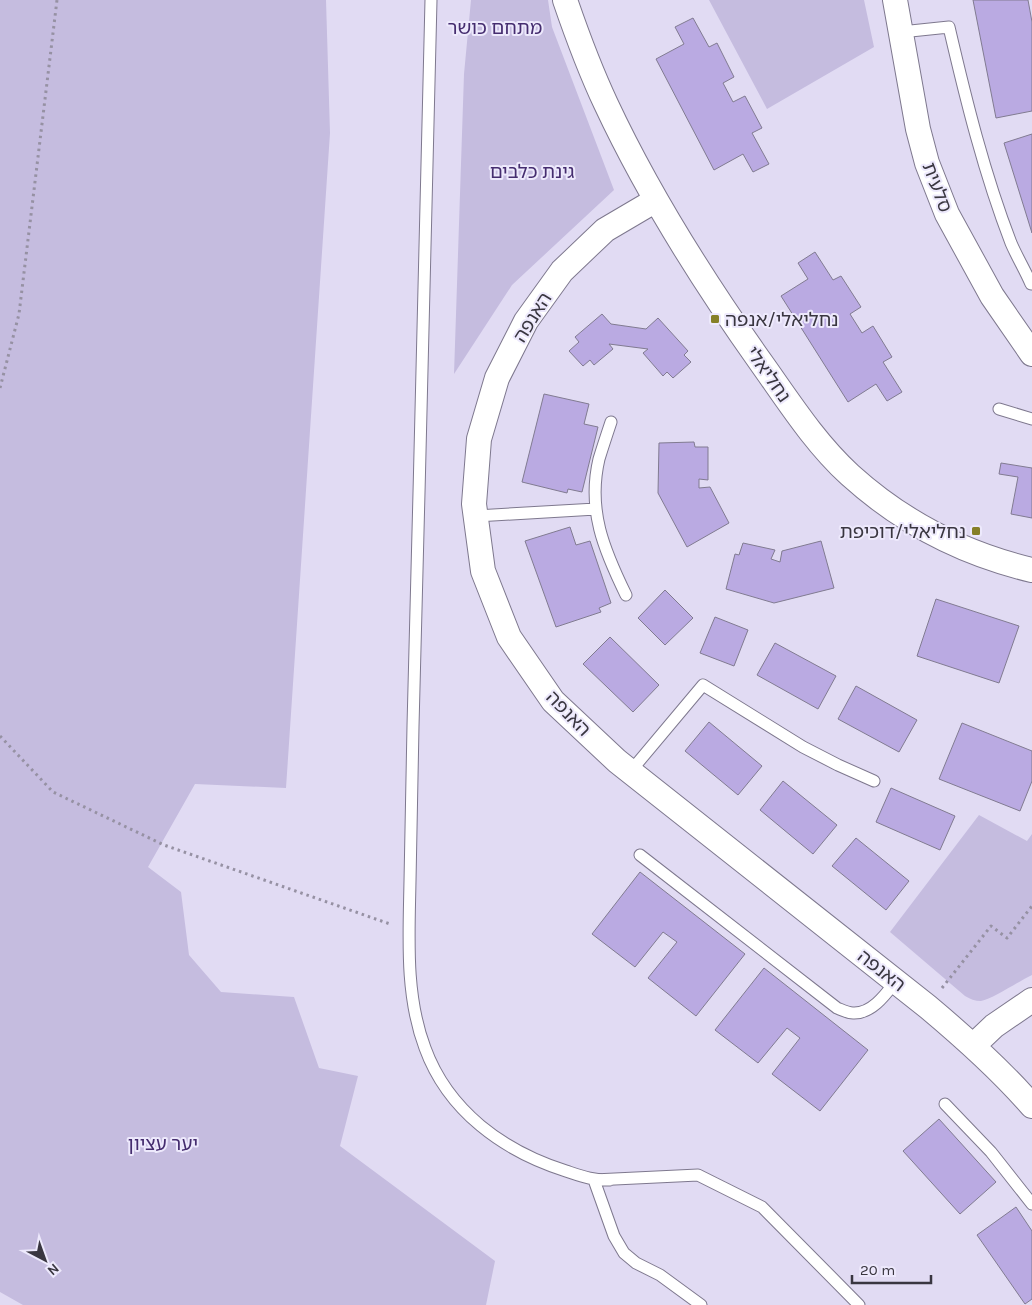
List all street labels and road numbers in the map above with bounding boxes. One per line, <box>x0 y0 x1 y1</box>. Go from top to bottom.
street label: סלעית <box>918 159 957 215</box>
street label: האנפה <box>509 289 557 346</box>
street label: נחליאלי <box>741 343 795 407</box>
street label: האנפה <box>541 686 595 741</box>
street label: האנפה <box>853 945 910 996</box>

